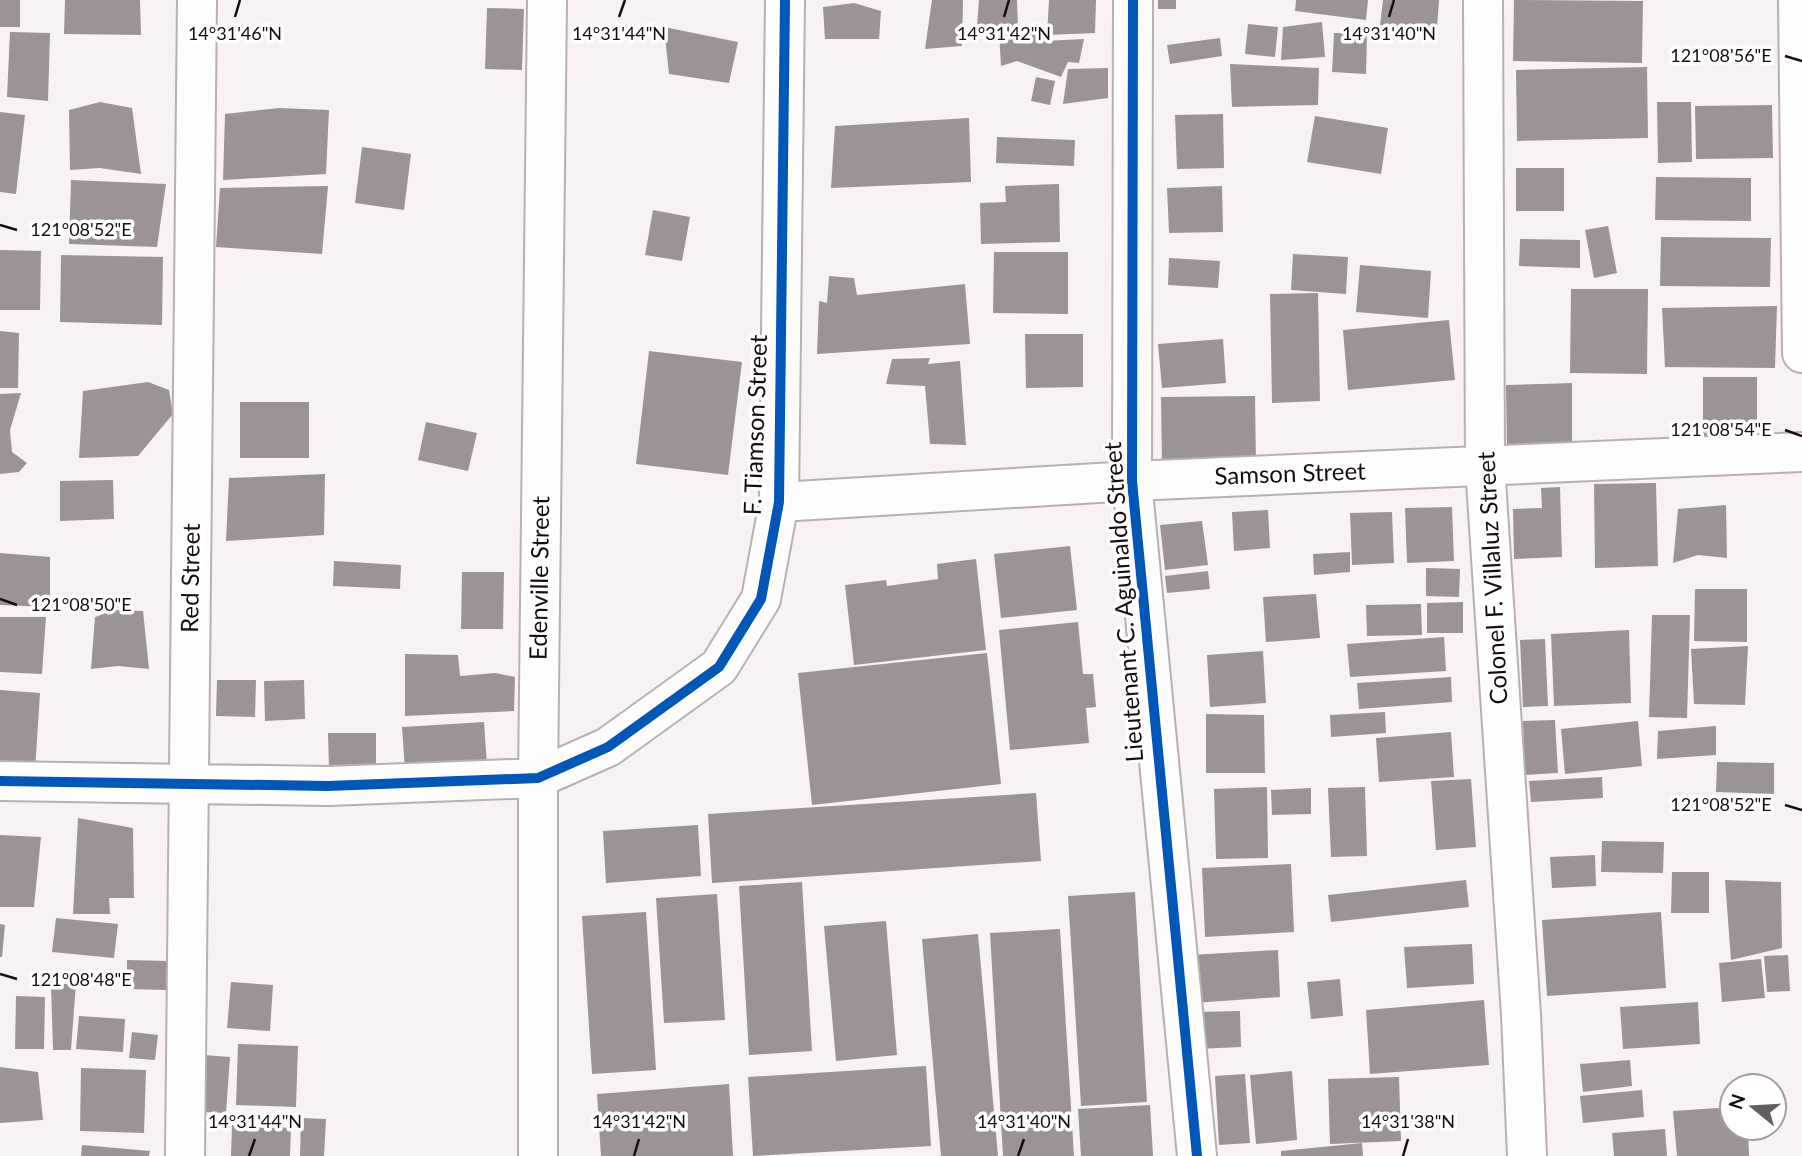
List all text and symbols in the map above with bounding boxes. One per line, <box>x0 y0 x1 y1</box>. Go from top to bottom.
text: 14°31'46"N <box>188 22 282 44</box>
text: 14°31'44"N <box>572 22 666 44</box>
text: 14°31'42"N <box>957 22 1051 44</box>
text: 14°31'40"N <box>1342 22 1436 44</box>
text: 121°08'56"E <box>1670 44 1772 66</box>
text: 121°08'52"E <box>30 218 132 240</box>
street label: F. Tiamson Street <box>737 334 772 516</box>
text: 121°08'54"E <box>1670 418 1772 440</box>
street label: Lieutenant C. Aguinaldo Street <box>1097 441 1148 763</box>
street label: Colonel F. Villaluz Street <box>1470 450 1513 705</box>
street label: Samson Street <box>1214 455 1366 490</box>
street label: Edenville Street <box>523 495 554 660</box>
street label: Red Street <box>174 522 205 633</box>
text: 121°08'50"E <box>30 593 132 615</box>
text: 121°08'52"E <box>1670 793 1772 815</box>
text: 121°08'48"E <box>30 968 132 990</box>
north arrow <box>1718 1072 1788 1142</box>
text: N <box>1723 1091 1750 1112</box>
text: 14°31'44"N <box>208 1110 302 1132</box>
text: 14°31'42"N <box>592 1110 686 1132</box>
text: 14°31'40"N <box>977 1110 1071 1132</box>
text: 14°31'38"N <box>1361 1110 1455 1132</box>

